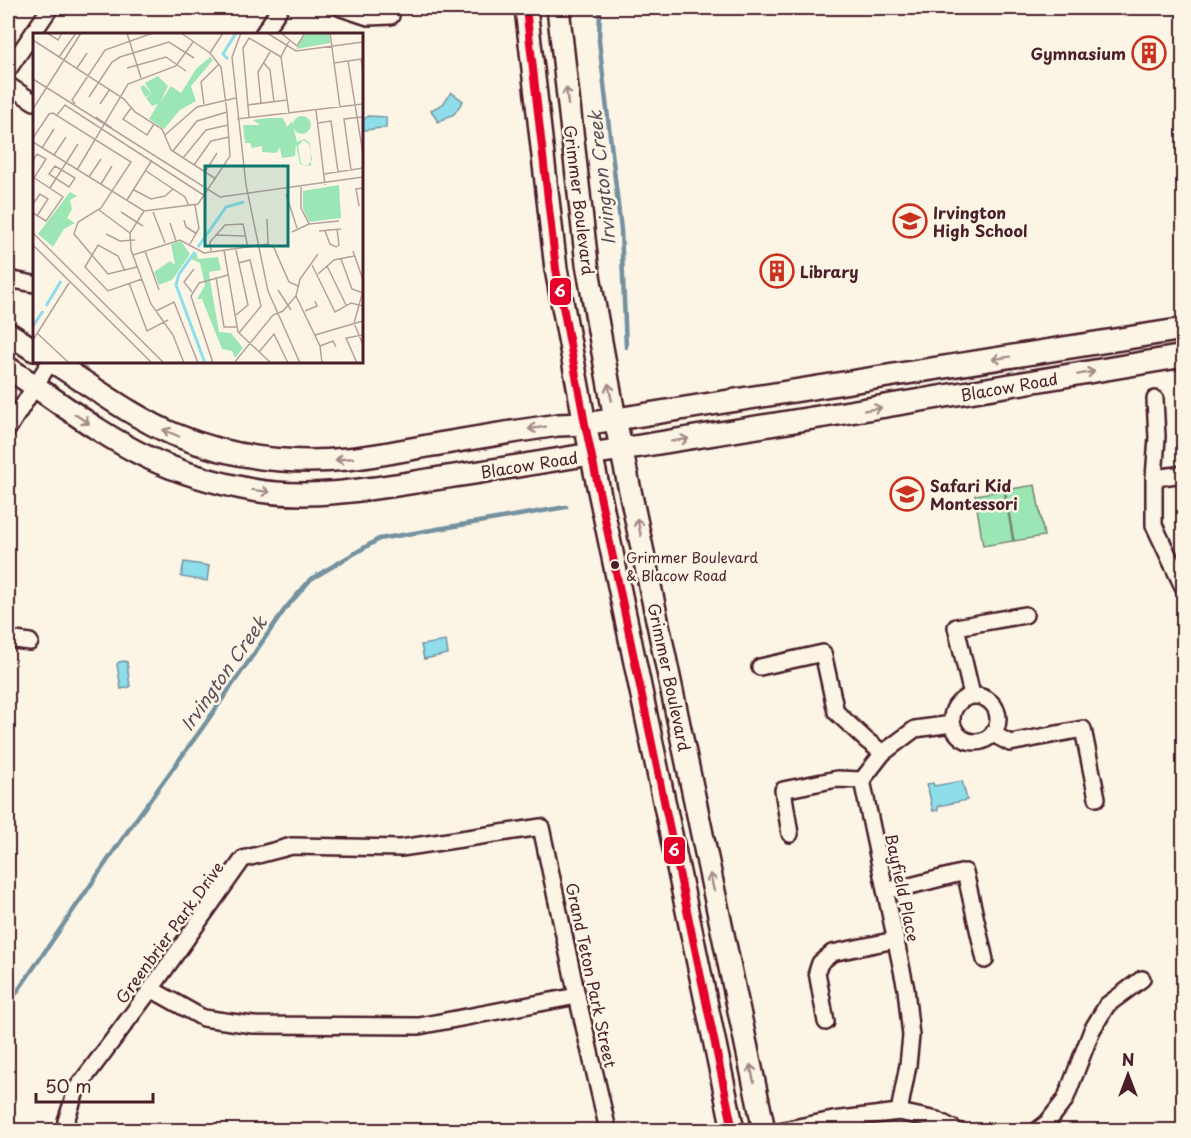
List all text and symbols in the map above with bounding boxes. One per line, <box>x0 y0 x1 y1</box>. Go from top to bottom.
inset map <box>33 33 363 363</box>
building icon: Gymnasium <box>1131 35 1167 71</box>
place label: Gymnasium <box>1030 41 1126 65</box>
one-way arrow <box>561 86 572 106</box>
water label: Irvington Creek <box>580 109 621 246</box>
street label: Grimmer Boulevard <box>559 124 601 277</box>
place label: Irvington High School <box>933 200 1027 242</box>
school or university icon: Irvington High School <box>892 203 928 239</box>
building icon: Library <box>759 253 795 289</box>
place label: Library <box>800 259 859 283</box>
line badge: 6 <box>549 277 572 306</box>
text: 6 <box>554 278 566 302</box>
one-way arrow <box>992 353 1012 364</box>
street label: Blacow Road <box>958 366 1060 406</box>
one-way arrow <box>1076 367 1095 378</box>
one-way arrow <box>605 383 616 403</box>
one-way arrow <box>863 403 882 414</box>
one-way arrow <box>74 412 91 425</box>
one-way arrow <box>527 423 547 434</box>
one-way arrow <box>163 427 181 438</box>
one-way arrow <box>670 434 690 445</box>
street label: Blacow Road <box>479 444 579 484</box>
one-way arrow <box>335 454 354 465</box>
place label: Safari Kid Montessori <box>930 473 1018 515</box>
school or university icon: Safari Kid Montessori <box>889 476 925 512</box>
one-way arrow <box>251 486 271 497</box>
one-way arrow <box>633 518 644 538</box>
place label: Grimmer Boulevard & Blacow Road <box>626 547 758 586</box>
marker: Grimmer Boulevard & Blacow Road <box>609 559 621 571</box>
street label: Grimmer Boulevard <box>643 601 697 753</box>
water label: Irvington Creek <box>173 609 273 736</box>
street label: Bayfield Place <box>880 831 926 943</box>
line badge: 6 <box>663 836 686 865</box>
text: 6 <box>668 837 680 861</box>
street label: Greenbrier Park Drive <box>109 856 229 1008</box>
one-way arrow <box>706 873 717 893</box>
street label: Grand Teton Park Street <box>561 880 623 1070</box>
north arrow <box>1098 1045 1158 1105</box>
text: N <box>1122 1047 1134 1071</box>
one-way arrow <box>746 1064 757 1084</box>
scale bar <box>36 1066 153 1104</box>
text: 50 m <box>45 1072 92 1099</box>

